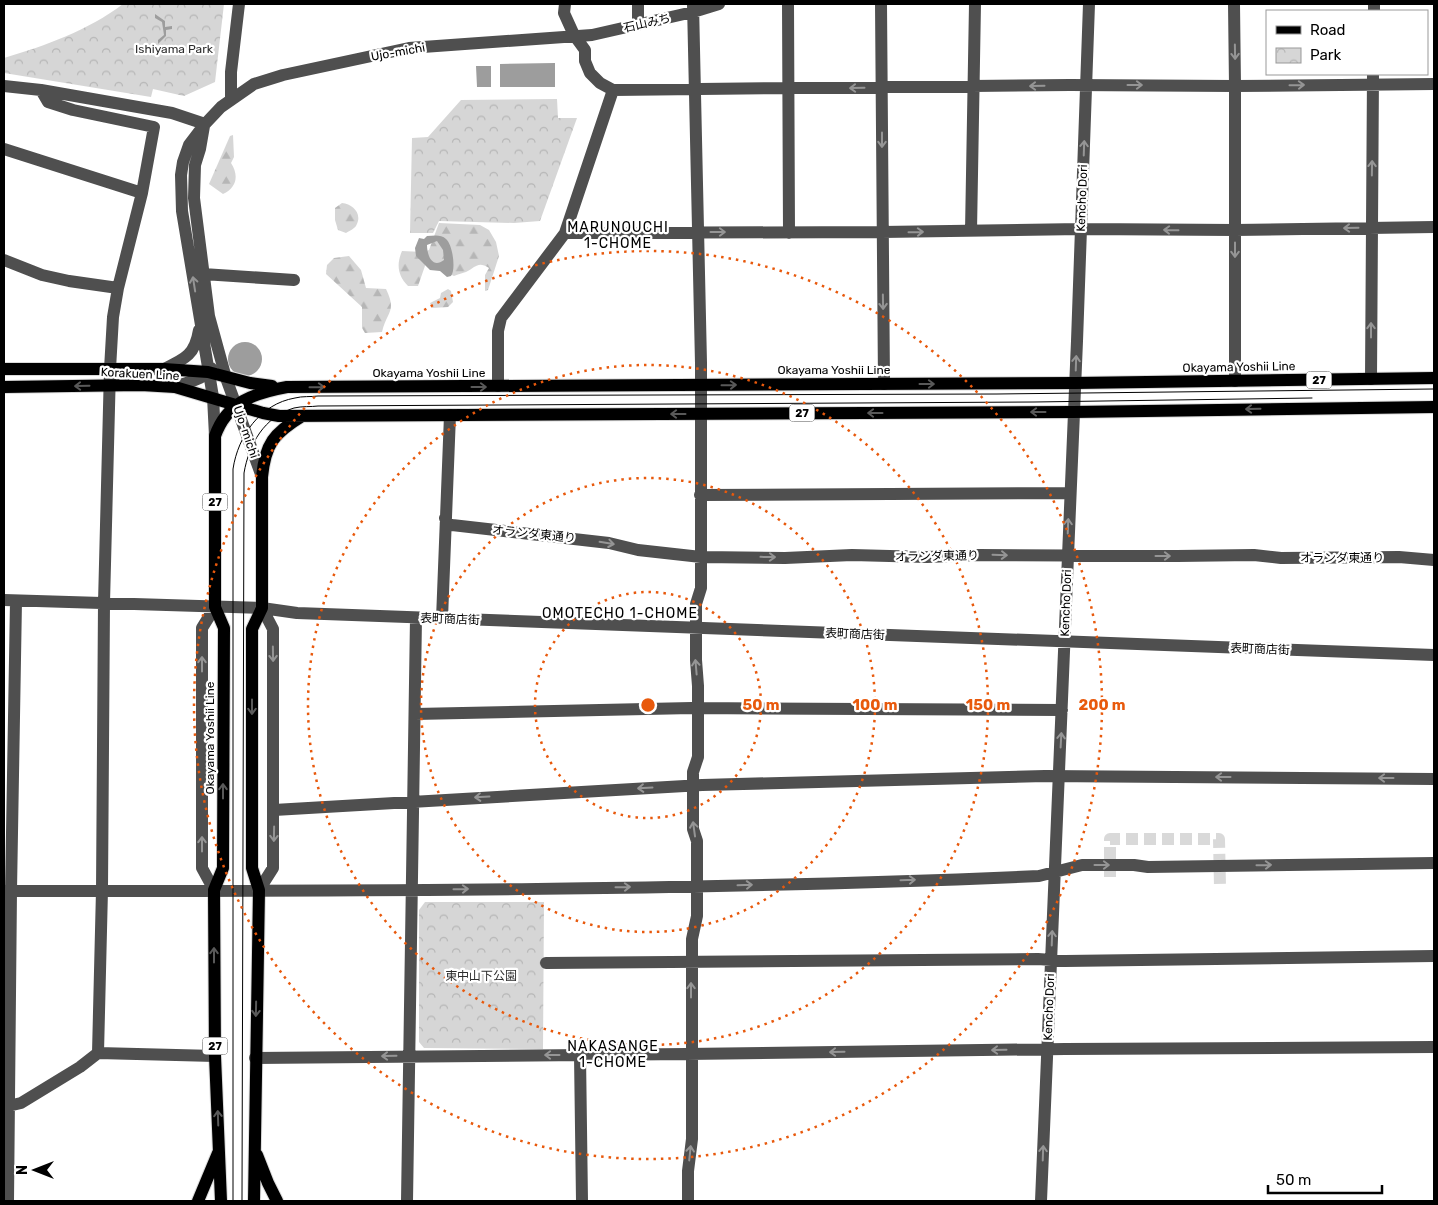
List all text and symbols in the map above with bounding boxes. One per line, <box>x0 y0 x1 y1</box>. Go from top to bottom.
legend <box>1266 10 1428 75</box>
street label: 石山みち <box>622 11 672 35</box>
text: Road <box>1310 21 1346 39</box>
street label: Ujo-michi <box>370 40 426 64</box>
park label: Ishiyama Park <box>135 42 214 56</box>
one-way arrow <box>1230 44 1240 60</box>
text: Park <box>1310 46 1341 64</box>
one-way arrow <box>1126 80 1142 90</box>
one-way arrow <box>1288 80 1305 90</box>
one-way arrow <box>1029 81 1046 91</box>
one-way arrow <box>849 83 866 93</box>
one-way arrow <box>877 132 887 148</box>
one-way arrow <box>1079 141 1088 157</box>
one-way arrow <box>1367 160 1377 176</box>
street label: Kencho Dori <box>1074 164 1090 232</box>
district label: MARUNOUCHI 1-CHOME <box>567 219 669 252</box>
one-way arrow <box>1343 223 1359 233</box>
one-way arrow <box>1163 225 1179 234</box>
one-way arrow <box>710 227 726 237</box>
one-way arrow <box>908 227 924 237</box>
one-way arrow <box>1230 242 1240 258</box>
one-way arrow <box>189 277 199 293</box>
one-way arrow <box>878 294 888 310</box>
one-way arrow <box>1366 323 1376 339</box>
one-way arrow <box>1071 355 1080 371</box>
street label: Okayama Yoshii Line <box>1182 359 1296 375</box>
street label: Okayama Yoshii Line <box>777 363 891 377</box>
street label: Korakuen Line <box>100 365 180 383</box>
street label: Okayama Yoshii Line <box>372 366 486 380</box>
road number: 27 <box>1306 372 1332 388</box>
one-way arrow <box>918 379 934 389</box>
one-way arrow <box>720 380 737 390</box>
one-way arrow <box>74 381 90 391</box>
one-way arrow <box>308 382 324 392</box>
one-way arrow <box>470 382 487 392</box>
street label: Ujo-michi <box>230 404 262 460</box>
road number: 27 <box>790 404 814 422</box>
one-way arrow <box>1245 404 1261 414</box>
one-way arrow <box>1030 407 1046 417</box>
one-way arrow <box>867 408 884 418</box>
one-way arrow <box>670 409 686 419</box>
road number: 27 <box>202 494 228 511</box>
one-way arrow <box>1064 518 1073 534</box>
street label: オランダ東通り <box>491 523 577 545</box>
one-way arrow <box>598 538 614 548</box>
street label: オランダ東通り <box>895 548 979 564</box>
one-way arrow <box>992 551 1008 560</box>
one-way arrow <box>1154 551 1171 561</box>
street label: オランダ東通り <box>1300 551 1384 565</box>
one-way arrow <box>760 553 776 562</box>
street label: Kencho Dori <box>1058 569 1074 637</box>
district label: OMOTECHO 1-CHOME <box>542 605 698 622</box>
street label: 表町商店街 <box>419 611 480 627</box>
street label: 表町商店街 <box>824 626 885 642</box>
street label: 表町商店街 <box>1229 641 1290 657</box>
one-way arrow <box>268 646 278 662</box>
one-way arrow <box>197 656 207 672</box>
one-way arrow <box>692 659 701 675</box>
street label: Okayama Yoshii Line <box>203 681 217 795</box>
centre of rings <box>639 696 657 714</box>
text: 50 m <box>743 696 779 714</box>
text: 100 m <box>853 696 897 714</box>
text: 150 m <box>966 696 1010 714</box>
text: 200 m <box>1078 696 1126 714</box>
one-way arrow <box>247 698 257 715</box>
one-way arrow <box>1056 733 1065 749</box>
one-way arrow <box>1215 772 1232 782</box>
one-way arrow <box>1378 773 1394 783</box>
one-way arrow <box>218 783 228 799</box>
one-way arrow <box>637 784 653 793</box>
one-way arrow <box>475 793 491 802</box>
one-way arrow <box>689 821 699 837</box>
one-way arrow <box>269 826 279 842</box>
one-way arrow <box>197 836 207 852</box>
one-way arrow <box>1094 860 1110 870</box>
one-way arrow <box>1256 861 1272 870</box>
one-way arrow <box>899 875 915 885</box>
one-way arrow <box>737 880 753 890</box>
one-way arrow <box>615 882 631 892</box>
one-way arrow <box>452 884 469 894</box>
one-way arrow <box>1047 930 1056 946</box>
one-way arrow <box>209 947 219 964</box>
park label: 東中山下公園 <box>445 969 517 983</box>
street label: Kencho Dori <box>1041 973 1057 1041</box>
one-way arrow <box>686 982 696 998</box>
one-way arrow <box>251 1000 261 1017</box>
road number: 27 <box>202 1038 228 1054</box>
district label: NAKASANGE 1-CHOME <box>567 1038 659 1071</box>
one-way arrow <box>991 1045 1007 1054</box>
one-way arrow <box>829 1047 845 1057</box>
one-way arrow <box>544 1050 560 1060</box>
one-way arrow <box>381 1051 398 1061</box>
one-way arrow <box>213 1110 222 1126</box>
north arrow <box>10 1145 60 1195</box>
one-way arrow <box>685 1145 695 1161</box>
one-way arrow <box>1039 1145 1048 1161</box>
scale bar <box>1268 1162 1382 1194</box>
text: N <box>14 1165 31 1175</box>
text: 50 m <box>1276 1171 1311 1189</box>

